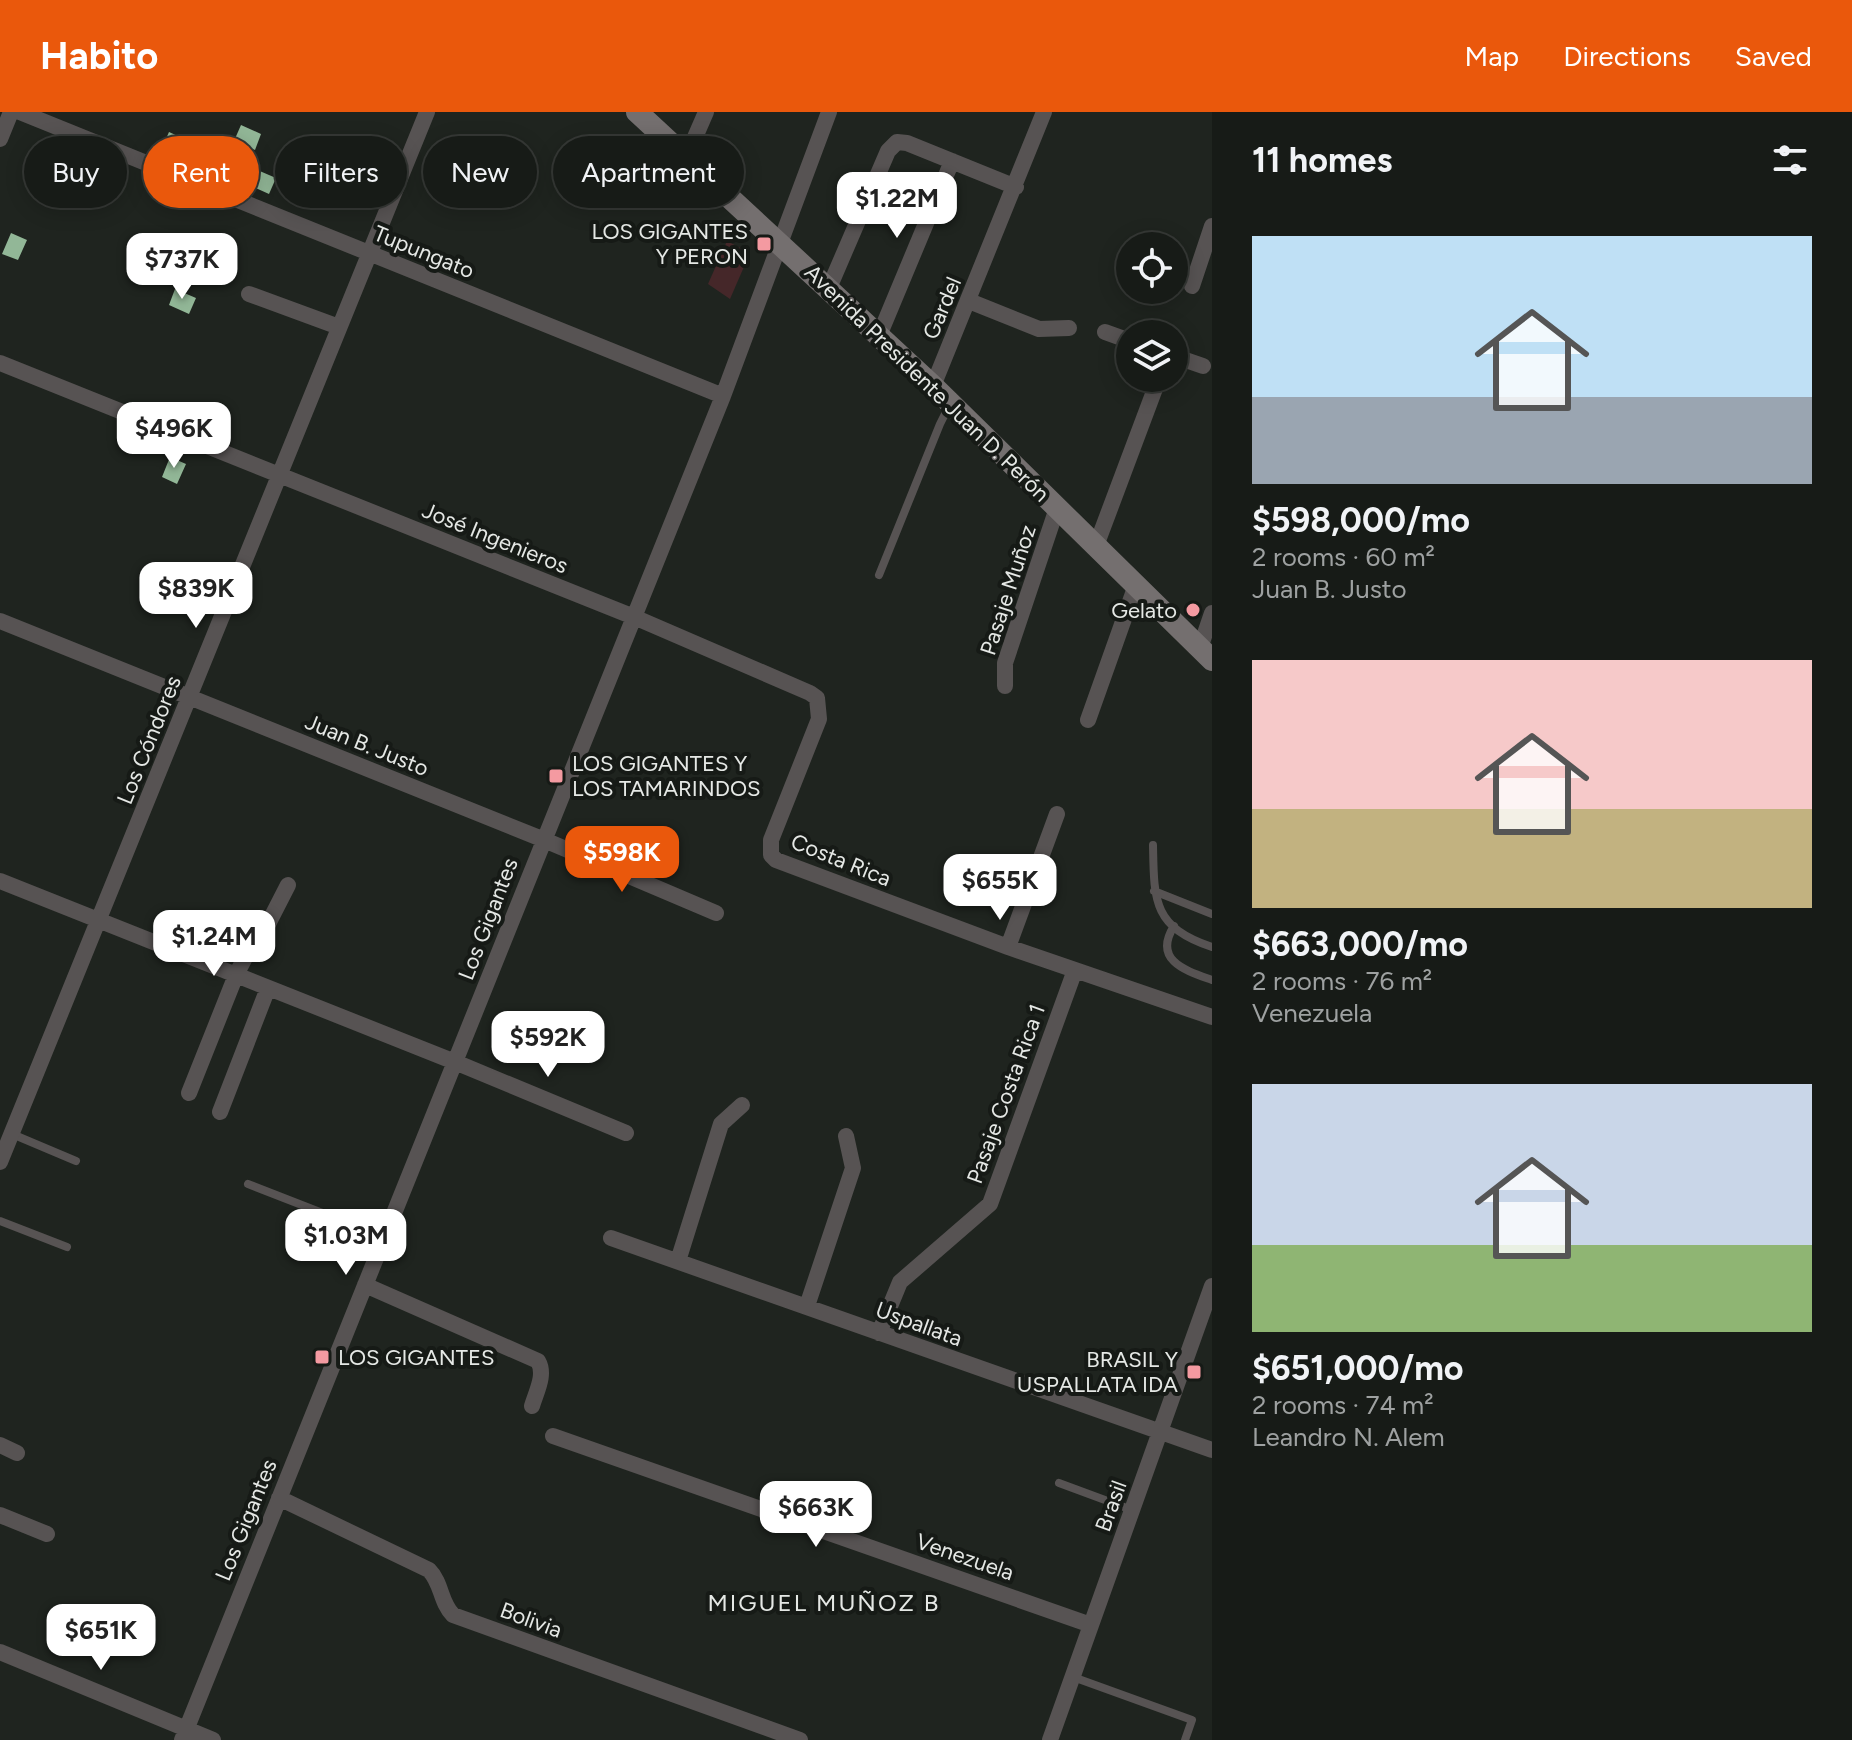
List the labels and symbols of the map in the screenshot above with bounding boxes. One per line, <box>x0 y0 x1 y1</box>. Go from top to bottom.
pin: $1.22M <box>832 172 962 240</box>
place label: LOS GIGANTES Y PERON <box>591 218 748 270</box>
street label: Tupungato <box>370 220 478 284</box>
pin: $737K <box>126 233 238 301</box>
marker: LOS GIGANTES Y PERON <box>755 235 773 253</box>
street label: Avenida Presidente Juan D. Perón <box>799 259 1055 507</box>
street label: Gardel <box>917 273 967 343</box>
pin: $496K <box>118 402 230 470</box>
street label: José Ingenieros <box>418 496 572 580</box>
street label: Pasaje Muñoz <box>974 521 1042 659</box>
pin: $839K <box>140 562 252 630</box>
place label: Gelato <box>1111 597 1177 624</box>
marker: Gelato <box>1184 601 1202 619</box>
street label: Los Cóndores <box>111 672 187 808</box>
street label: Juan B. Justo <box>301 708 433 782</box>
place label: LOS GIGANTES Y LOS TAMARINDOS <box>572 750 761 802</box>
marker: LOS GIGANTES Y LOS TAMARINDOS <box>547 767 565 785</box>
pin: $598K <box>566 826 678 894</box>
street label: Costa Rica <box>787 828 895 892</box>
street label: Los Gigantes <box>452 854 524 984</box>
pin: $655K <box>944 854 1056 922</box>
pin: $1.24M <box>149 910 279 978</box>
street label: Pasaje Costa Rica 1 <box>961 1001 1051 1187</box>
pin: $592K <box>492 1011 604 1079</box>
pin: $1.03M <box>281 1209 411 1277</box>
street label: Uspallata <box>872 1296 966 1352</box>
place label: LOS GIGANTES <box>338 1344 495 1371</box>
place label: BRASIL Y USPALLATA IDA <box>1017 1346 1179 1398</box>
marker: LOS GIGANTES <box>313 1348 331 1366</box>
marker: BRASIL Y USPALLATA IDA <box>1185 1363 1203 1381</box>
street label: Los Gigantes <box>209 1455 283 1585</box>
street label: Brasil <box>1089 1477 1133 1535</box>
pin: $663K <box>760 1481 872 1549</box>
street label: Venezuela <box>912 1528 1018 1586</box>
district label: MIGUEL MUÑOZ B <box>707 1588 941 1617</box>
street label: Bolivia <box>496 1596 566 1644</box>
pin: $651K <box>45 1604 157 1672</box>

